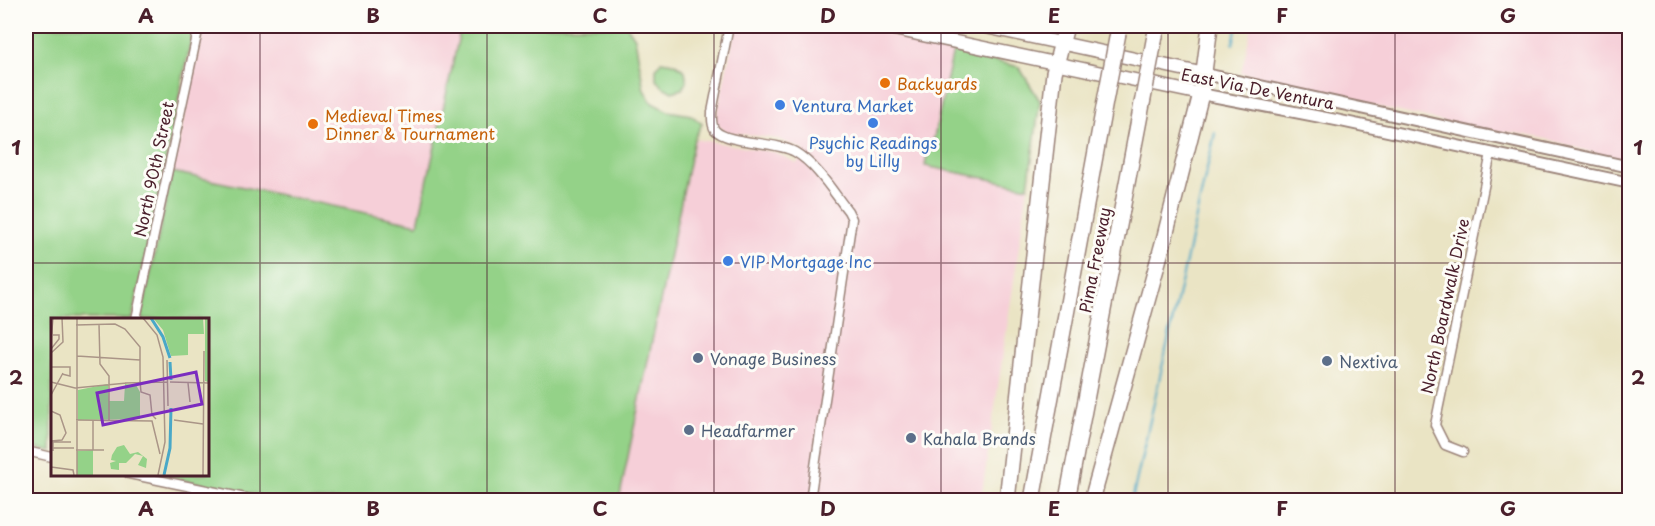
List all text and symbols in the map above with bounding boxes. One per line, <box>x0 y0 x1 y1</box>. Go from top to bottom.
text: A <box>138 0 154 30</box>
text: B <box>366 0 380 30</box>
text: C <box>592 0 608 30</box>
text: D <box>820 0 836 30</box>
text: E <box>1048 0 1060 30</box>
text: F <box>1276 0 1288 30</box>
text: G <box>1500 0 1516 30</box>
street label: East Via De Ventura <box>1179 61 1337 115</box>
place label: Backyards <box>897 71 977 95</box>
marker: Backyards <box>878 76 892 90</box>
place label: Ventura Market <box>792 93 914 117</box>
marker: Ventura Market <box>773 98 787 112</box>
street label: North 90th Street <box>127 99 179 239</box>
place label: Medieval Times Dinner & Tournament <box>325 103 495 145</box>
marker: Psychic Readings by Lilly <box>866 116 880 130</box>
marker: Medieval Times Dinner & Tournament <box>306 117 320 131</box>
place label: Psychic Readings by Lilly <box>809 130 937 172</box>
text: 1 <box>11 132 21 162</box>
text: 1 <box>1633 132 1643 162</box>
street label: Pima Freeway <box>1072 205 1116 315</box>
street label: North Boardwalk Drive <box>1414 216 1474 396</box>
place label: VIP Mortgage Inc <box>740 249 872 273</box>
marker: VIP Mortgage Inc <box>721 254 735 268</box>
inset map <box>51 318 208 475</box>
place label: Vonage Business <box>710 346 836 370</box>
place label: Nextiva <box>1339 349 1398 373</box>
marker: Vonage Business <box>691 351 705 365</box>
marker: Nextiva <box>1320 354 1334 368</box>
text: 2 <box>9 362 23 392</box>
text: 2 <box>1631 362 1645 392</box>
place label: Headfarmer <box>701 418 796 442</box>
marker: Headfarmer <box>682 423 696 437</box>
place label: Kahala Brands <box>923 426 1036 450</box>
marker: Kahala Brands <box>904 431 918 445</box>
text: A <box>138 493 154 523</box>
text: B <box>366 493 380 523</box>
text: C <box>592 493 608 523</box>
text: D <box>820 493 836 523</box>
text: E <box>1048 493 1060 523</box>
text: F <box>1276 493 1288 523</box>
text: G <box>1500 493 1516 523</box>

